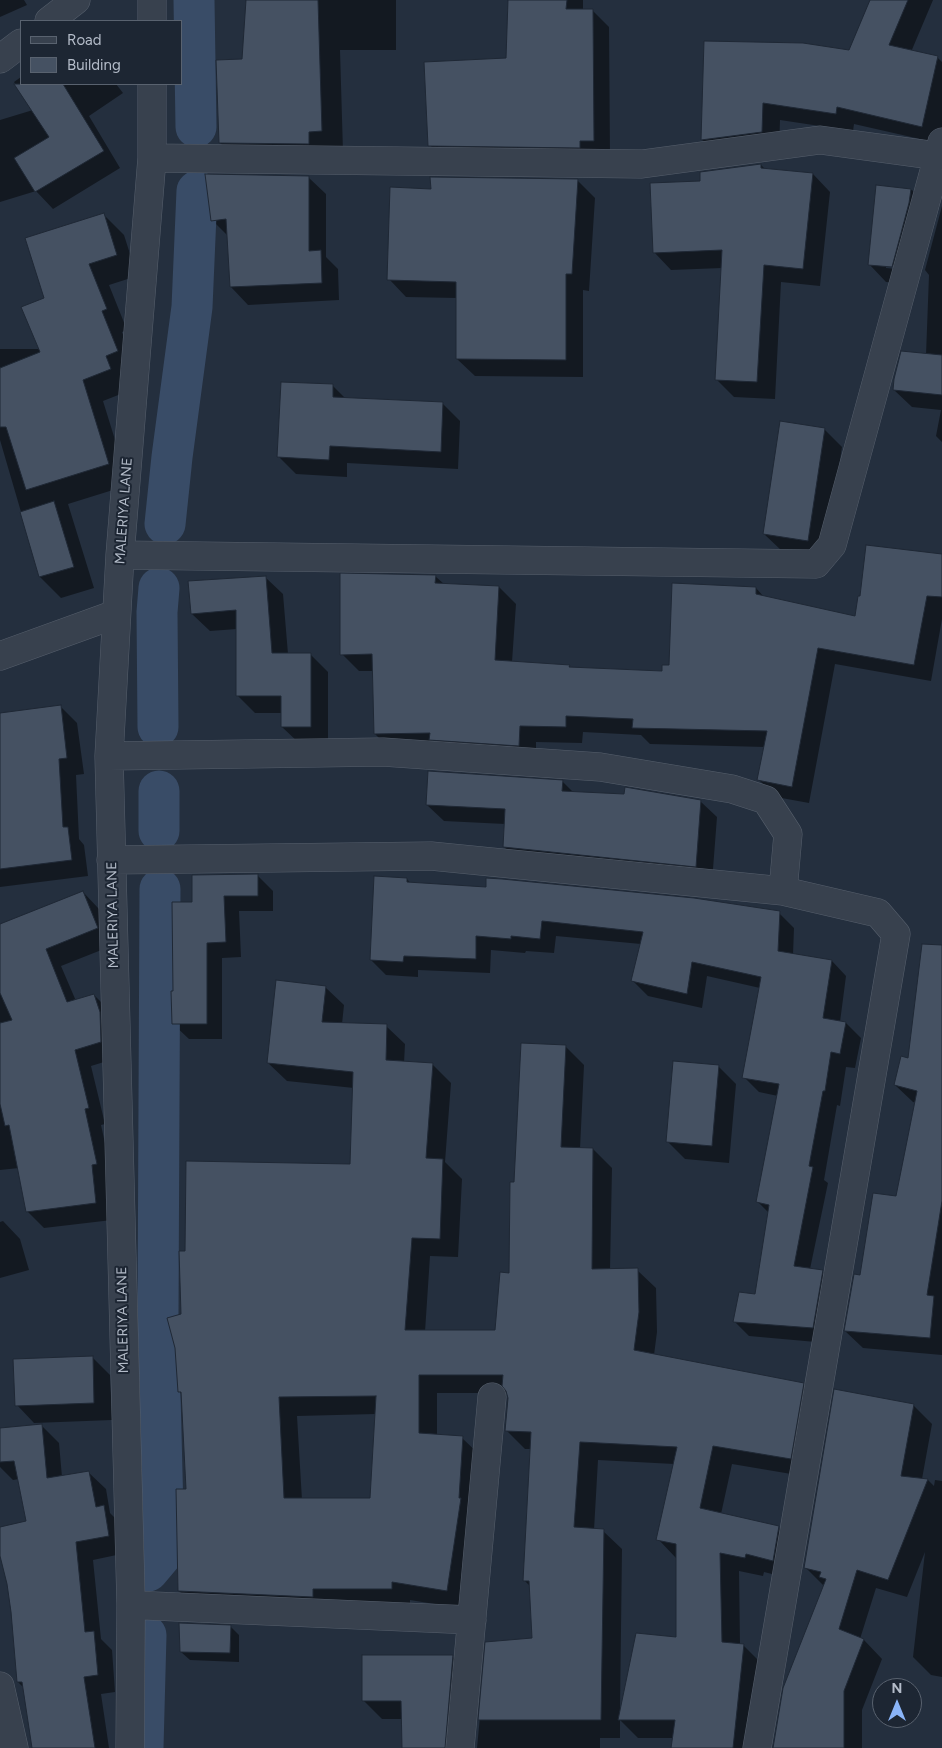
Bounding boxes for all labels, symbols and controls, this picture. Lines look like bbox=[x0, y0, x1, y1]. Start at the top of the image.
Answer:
legend bbox=[20, 20, 182, 85]
text: Road bbox=[67, 31, 102, 49]
text: Building bbox=[67, 56, 121, 74]
street label: MALERIYA LANE bbox=[112, 457, 136, 565]
street label: MALERIYA LANE bbox=[104, 862, 122, 968]
street label: MALERIYA LANE bbox=[114, 1267, 132, 1373]
north arrow bbox=[872, 1678, 922, 1728]
text: N bbox=[892, 1680, 902, 1697]

